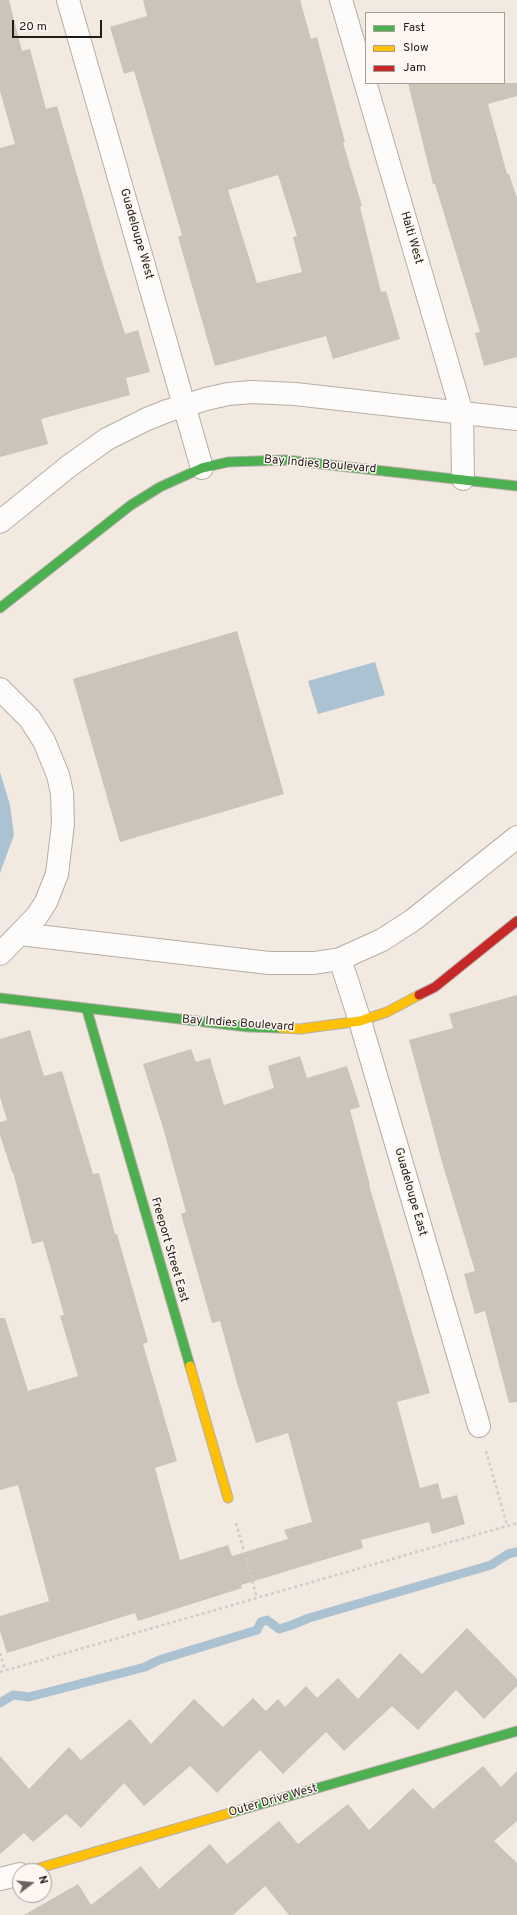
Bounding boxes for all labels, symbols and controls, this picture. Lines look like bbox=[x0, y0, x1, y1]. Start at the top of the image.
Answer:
scale bar bbox=[14, 12, 104, 38]
legend bbox=[365, 12, 505, 84]
text: 20 m bbox=[19, 19, 47, 35]
text: Fast bbox=[403, 20, 425, 36]
text: Slow bbox=[403, 40, 429, 56]
text: Jam bbox=[403, 60, 426, 76]
street label: Guadeloupe West bbox=[116, 187, 156, 281]
street label: Haiti West bbox=[397, 210, 425, 266]
street label: Bay Indies Boulevard bbox=[263, 453, 377, 477]
street label: Bay Indies Boulevard bbox=[181, 1013, 295, 1035]
street label: Guadeloupe East bbox=[391, 1146, 429, 1238]
street label: Freeport Street East bbox=[147, 1196, 191, 1304]
street label: Outer Drive West bbox=[227, 1781, 319, 1821]
north arrow bbox=[12, 1863, 52, 1903]
text: N bbox=[35, 1874, 50, 1886]

